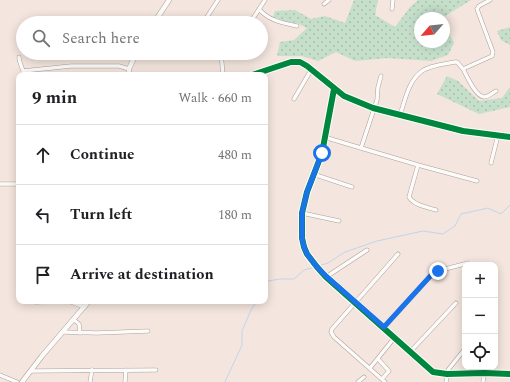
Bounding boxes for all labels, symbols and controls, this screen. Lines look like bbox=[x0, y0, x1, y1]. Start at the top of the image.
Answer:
north arrow bbox=[414, 12, 450, 48]
search box bbox=[16, 16, 268, 60]
icon: search bbox=[30, 27, 52, 49]
text: Search here bbox=[62, 27, 140, 50]
text: 9 min bbox=[32, 85, 77, 111]
text: Walk · 660 m bbox=[178, 88, 252, 108]
text: Continue bbox=[70, 143, 135, 166]
icon: ahead bbox=[32, 144, 54, 166]
route start bbox=[313, 144, 331, 162]
text: 480 m bbox=[218, 145, 252, 165]
text: Turn left bbox=[70, 203, 132, 226]
icon: left bbox=[32, 204, 54, 226]
text: 180 m bbox=[218, 205, 252, 225]
route end bbox=[429, 262, 447, 280]
map controls bbox=[462, 262, 498, 370]
button: + bbox=[462, 262, 498, 298]
text: Arrive at destination bbox=[70, 263, 214, 286]
icon: arrive bbox=[32, 264, 54, 286]
button: − bbox=[462, 298, 498, 334]
button: locate bbox=[462, 334, 498, 370]

